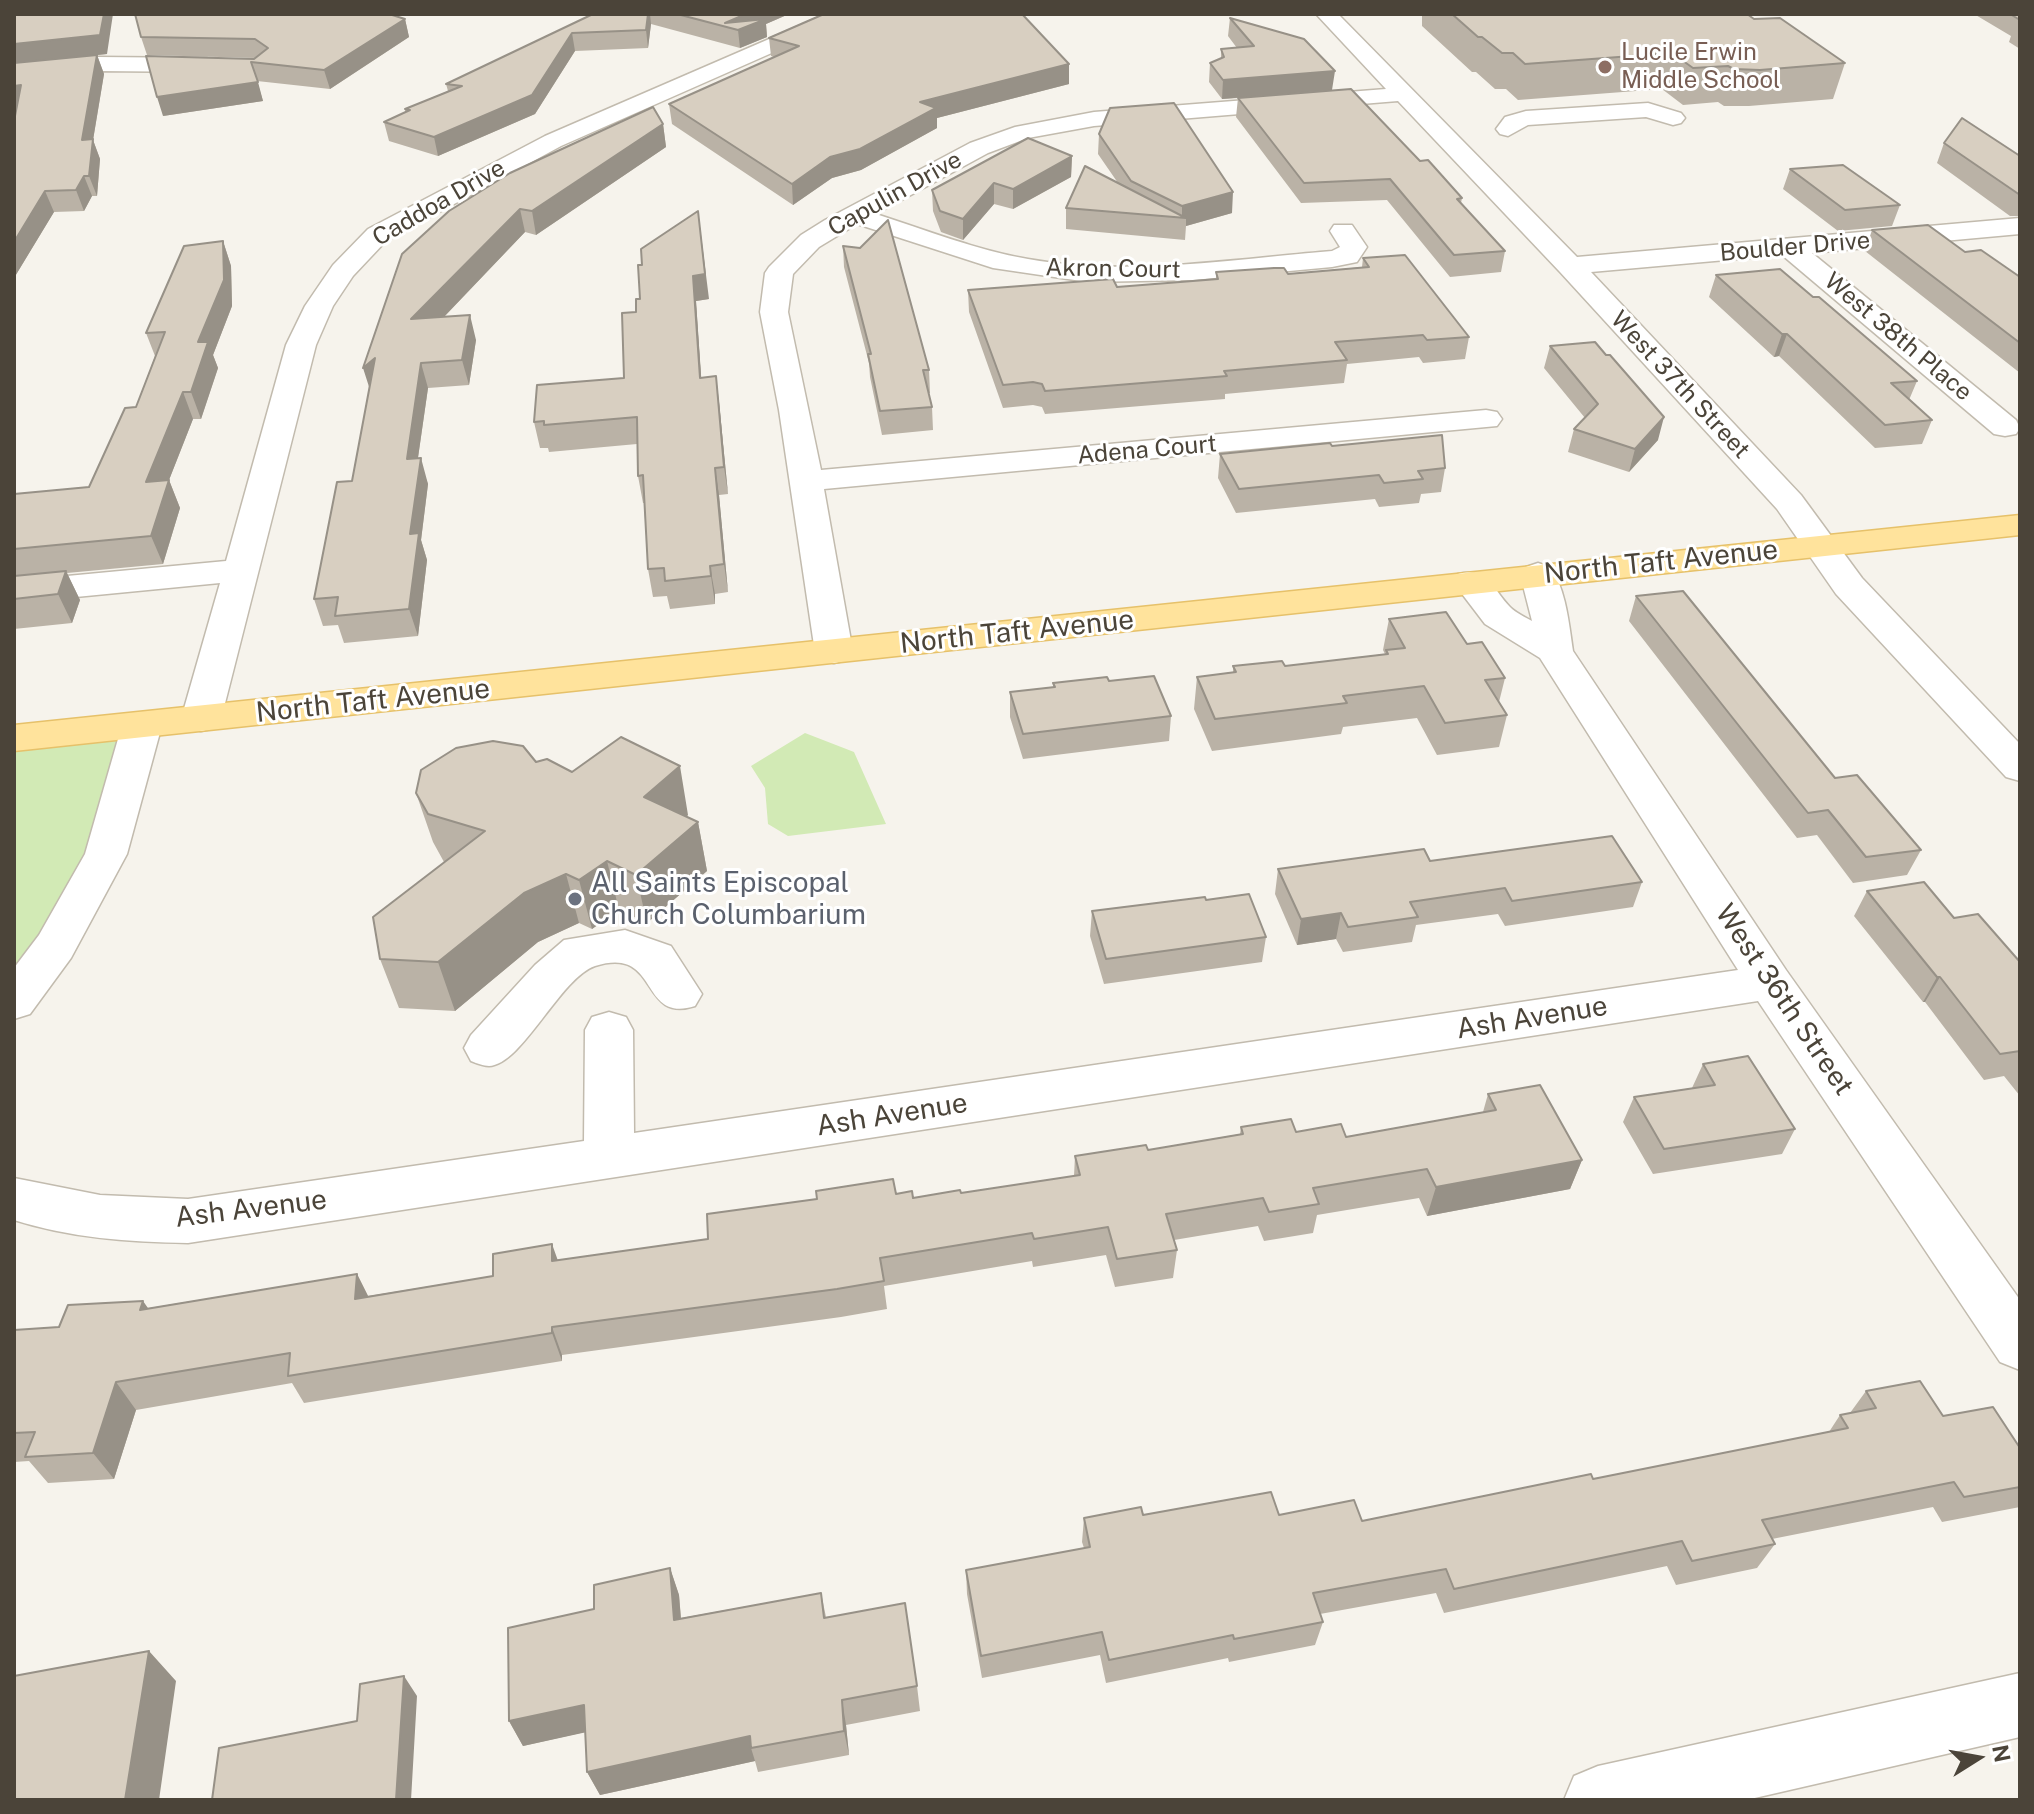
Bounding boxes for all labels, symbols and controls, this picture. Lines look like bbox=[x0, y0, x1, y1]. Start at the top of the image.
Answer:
place label: Lucile Erwin Middle School bbox=[1621, 39, 1780, 95]
marker: Lucile Erwin Middle School bbox=[1596, 58, 1614, 76]
street label: Capulin Drive bbox=[823, 145, 967, 243]
street label: Caddoa Drive bbox=[368, 153, 510, 253]
street label: Boulder Drive bbox=[1719, 226, 1871, 268]
street label: Akron Court bbox=[1045, 253, 1181, 285]
street label: West 38th Place bbox=[1818, 267, 1978, 407]
street label: West 37th Street bbox=[1604, 305, 1756, 465]
street label: Adena Court bbox=[1076, 430, 1218, 470]
street label: North Taft Avenue bbox=[1542, 533, 1780, 591]
street label: North Taft Avenue bbox=[898, 603, 1136, 661]
street label: North Taft Avenue bbox=[254, 672, 492, 730]
place label: All Saints Episcopal Church Columbarium bbox=[591, 866, 866, 932]
marker: All Saints Episcopal Church Columbarium bbox=[566, 890, 584, 908]
street label: West 36th Street bbox=[1708, 898, 1860, 1102]
street label: Ash Avenue bbox=[1454, 989, 1610, 1047]
street label: Ash Avenue bbox=[814, 1086, 970, 1144]
street label: Ash Avenue bbox=[173, 1183, 329, 1235]
north arrow bbox=[1938, 1718, 2018, 1798]
text: N bbox=[1987, 1742, 2016, 1764]

